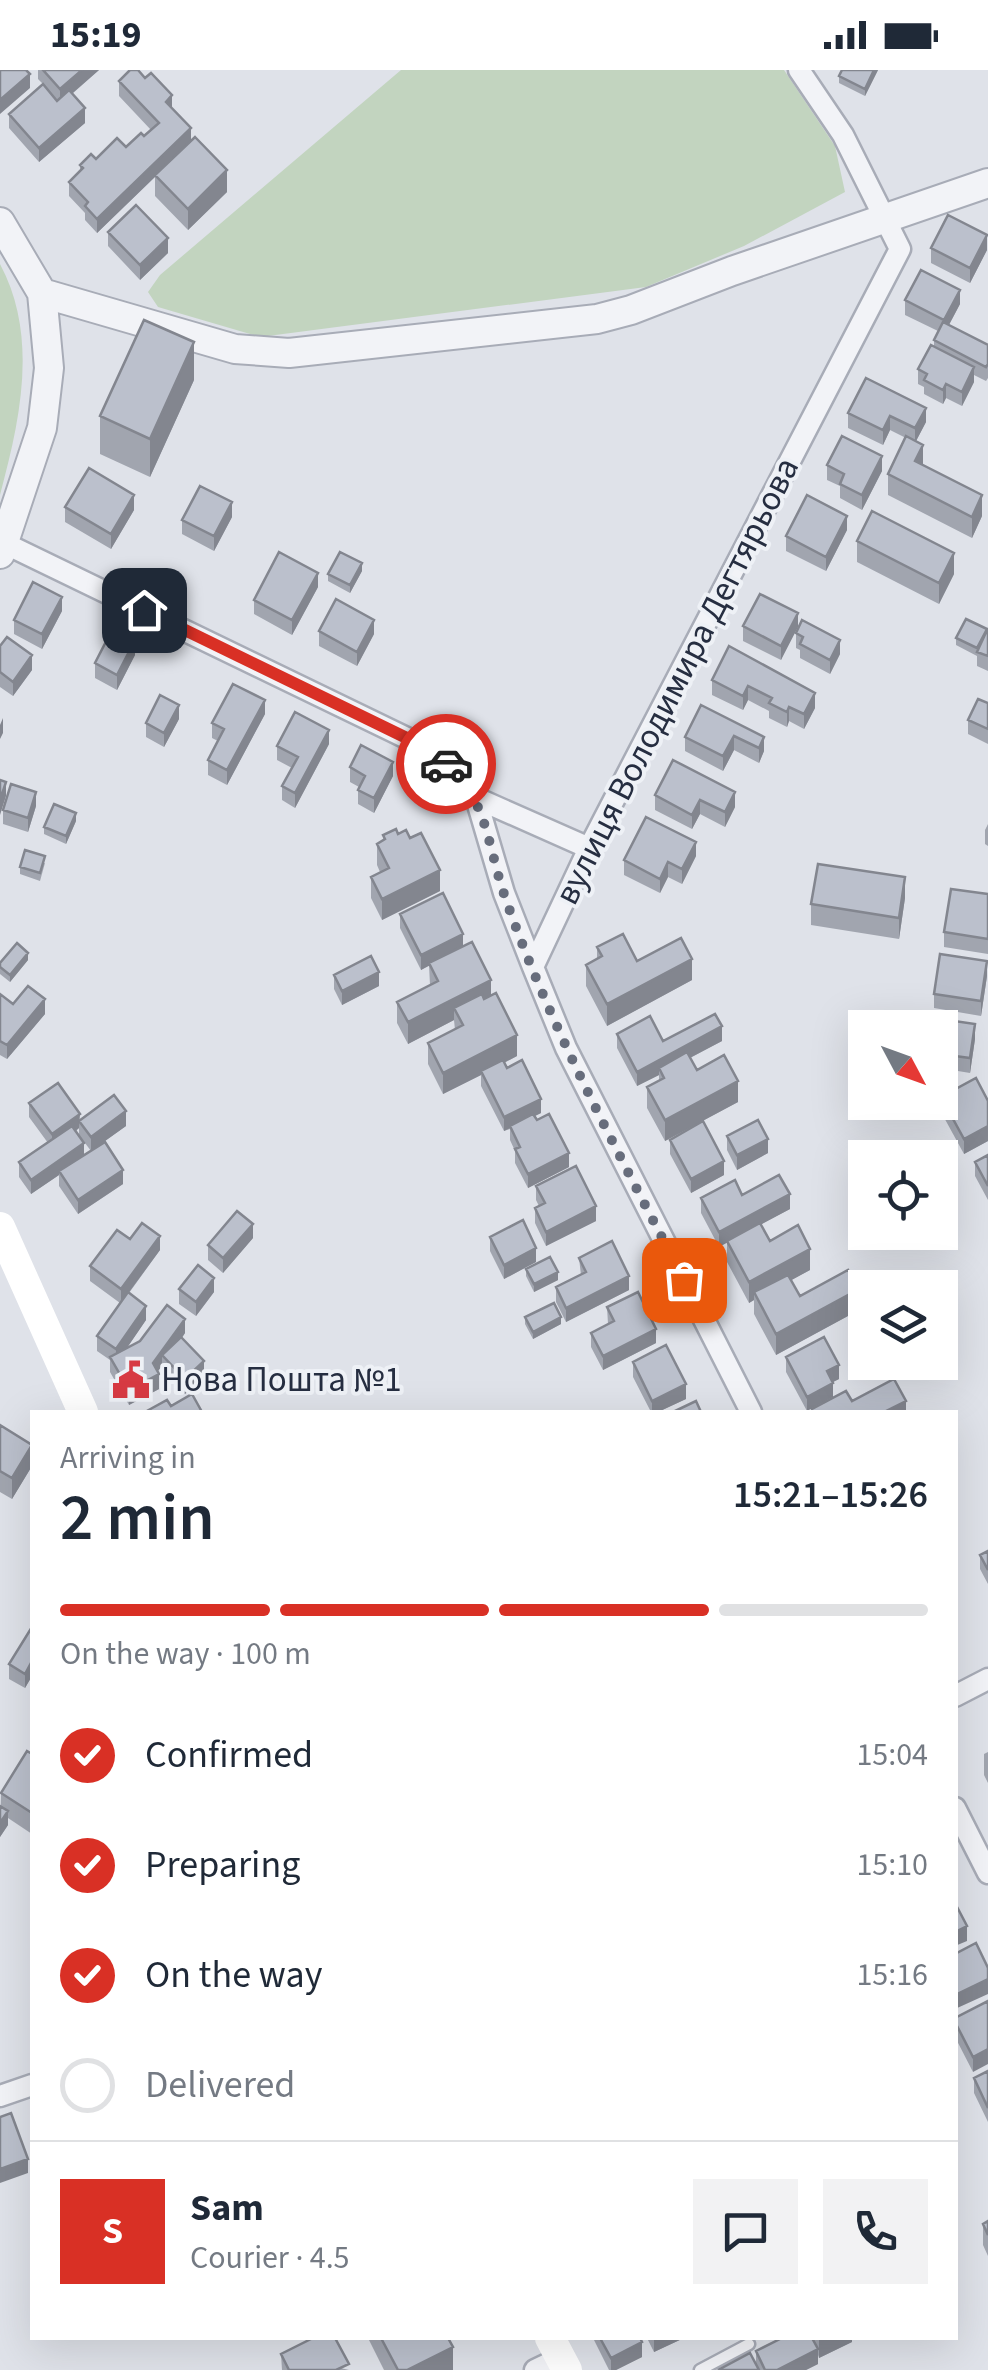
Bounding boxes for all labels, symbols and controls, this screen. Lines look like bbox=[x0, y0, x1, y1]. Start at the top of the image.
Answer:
text: 15:19 bbox=[50, 8, 142, 62]
street label: вулиця Володимира Дегтярьова bbox=[542, 449, 812, 913]
pin bbox=[102, 568, 187, 653]
icon: home bbox=[117, 583, 172, 638]
courier bbox=[396, 714, 496, 814]
icon: car bbox=[419, 737, 474, 792]
north arrow bbox=[848, 1010, 958, 1120]
map controls bbox=[848, 1010, 958, 1380]
button: locate bbox=[848, 1140, 958, 1250]
pin bbox=[642, 1238, 727, 1323]
icon: bag bbox=[657, 1253, 712, 1308]
button: layers bbox=[848, 1270, 958, 1380]
place label: Нова Пошта №1 bbox=[161, 1355, 402, 1405]
public building icon: Нова Пошта №1 bbox=[110, 1359, 152, 1401]
text: Arriving in bbox=[60, 1435, 196, 1481]
text: 15:21–15:26 bbox=[733, 1468, 928, 1522]
text: 2 min bbox=[60, 1472, 215, 1565]
text: On the way · 100 m bbox=[60, 1631, 311, 1677]
icon: check bbox=[60, 1728, 115, 1783]
text: Confirmed bbox=[145, 1728, 313, 1782]
text: 15:04 bbox=[856, 1732, 928, 1778]
icon: check bbox=[60, 1838, 115, 1893]
text: Preparing bbox=[145, 1838, 300, 1892]
text: 15:10 bbox=[856, 1842, 928, 1888]
icon: check bbox=[60, 1948, 115, 2003]
text: On the way bbox=[145, 1948, 322, 2002]
text: 15:16 bbox=[856, 1952, 928, 1998]
text: Delivered bbox=[145, 2058, 295, 2112]
button: chat bbox=[693, 2179, 798, 2284]
button: phone bbox=[823, 2179, 928, 2284]
text: Sam bbox=[190, 2181, 264, 2235]
text: S bbox=[102, 2204, 123, 2258]
text: Courier · 4.5 bbox=[190, 2235, 350, 2281]

